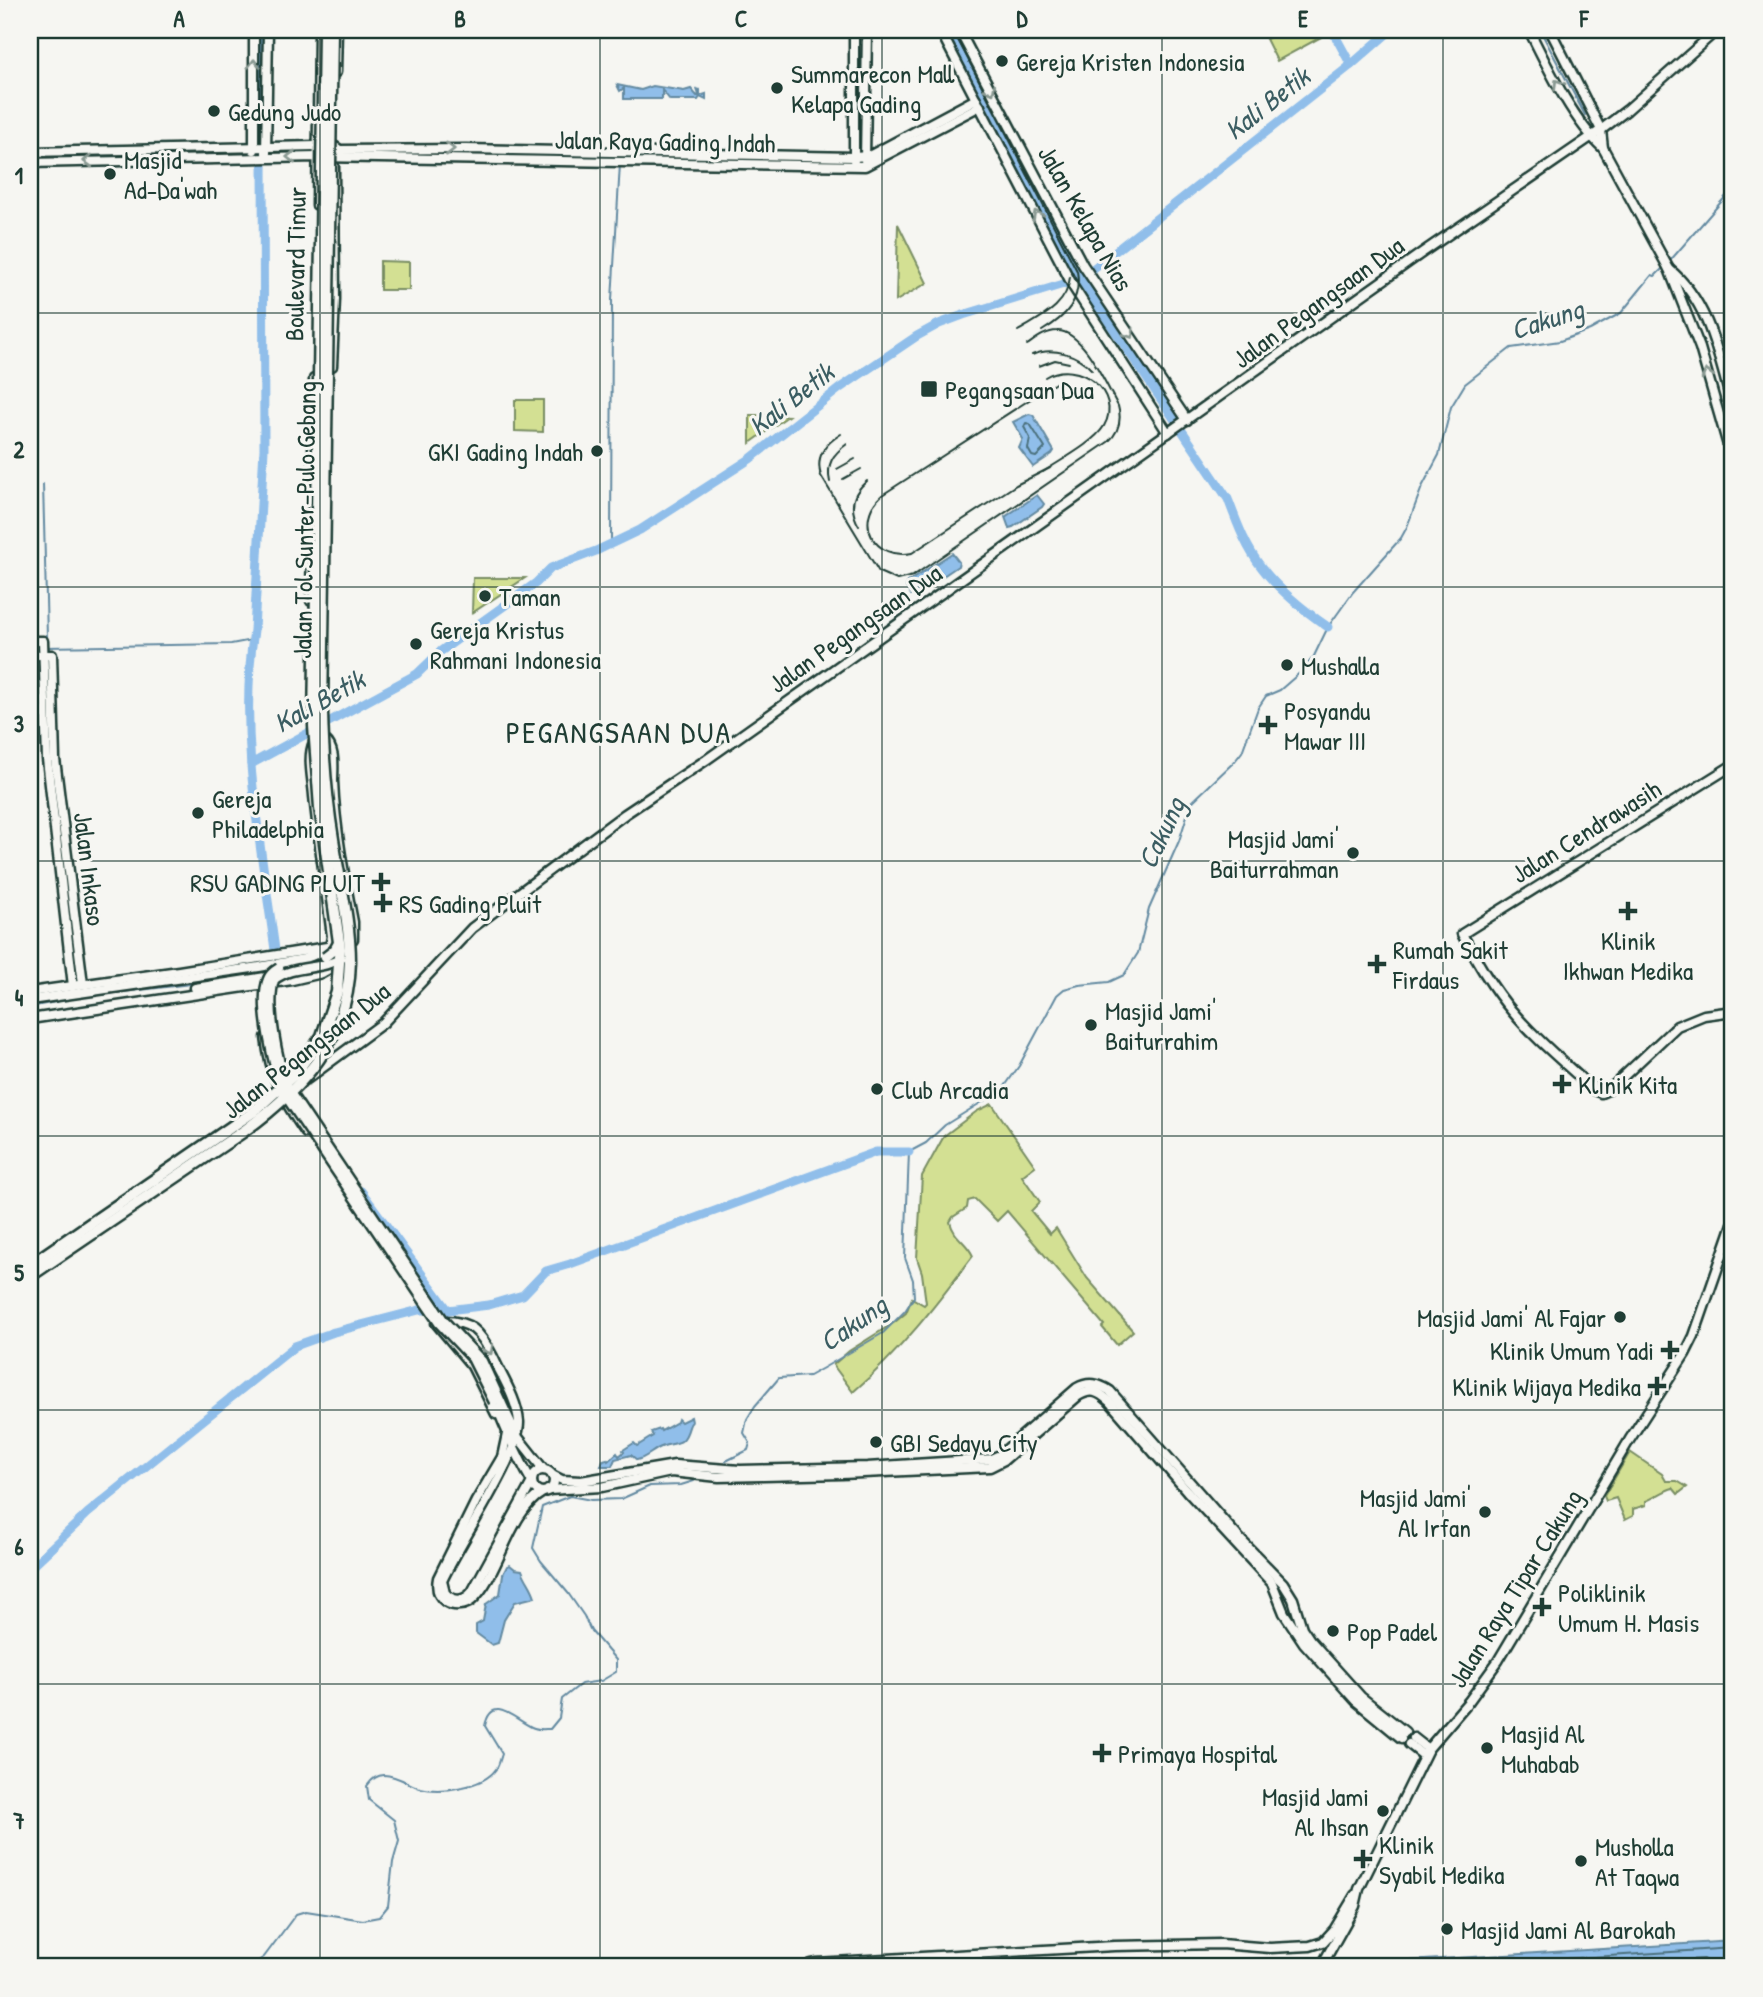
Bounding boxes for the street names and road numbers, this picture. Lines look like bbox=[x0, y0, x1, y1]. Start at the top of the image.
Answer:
street label: Jalan Raya Gading Indah bbox=[554, 122, 776, 160]
street label: Jalan Kelapa Nias bbox=[1030, 139, 1142, 297]
street label: Boulevard Timur bbox=[276, 187, 314, 341]
street label: Jalan Pegangsaan Dua bbox=[1225, 228, 1411, 376]
street label: Jalan Tol Sunter–Pulo Gebang bbox=[284, 381, 324, 659]
street label: Jalan Pegangsaan Dua bbox=[762, 555, 948, 701]
street label: Jalan Cendrawasih bbox=[1505, 771, 1668, 891]
street label: Jalan Inkaso bbox=[66, 810, 114, 928]
street label: Jalan Pegangsaan Dua bbox=[215, 974, 397, 1126]
street label: Jalan Raya Tipar Cakung bbox=[1440, 1482, 1590, 1694]

